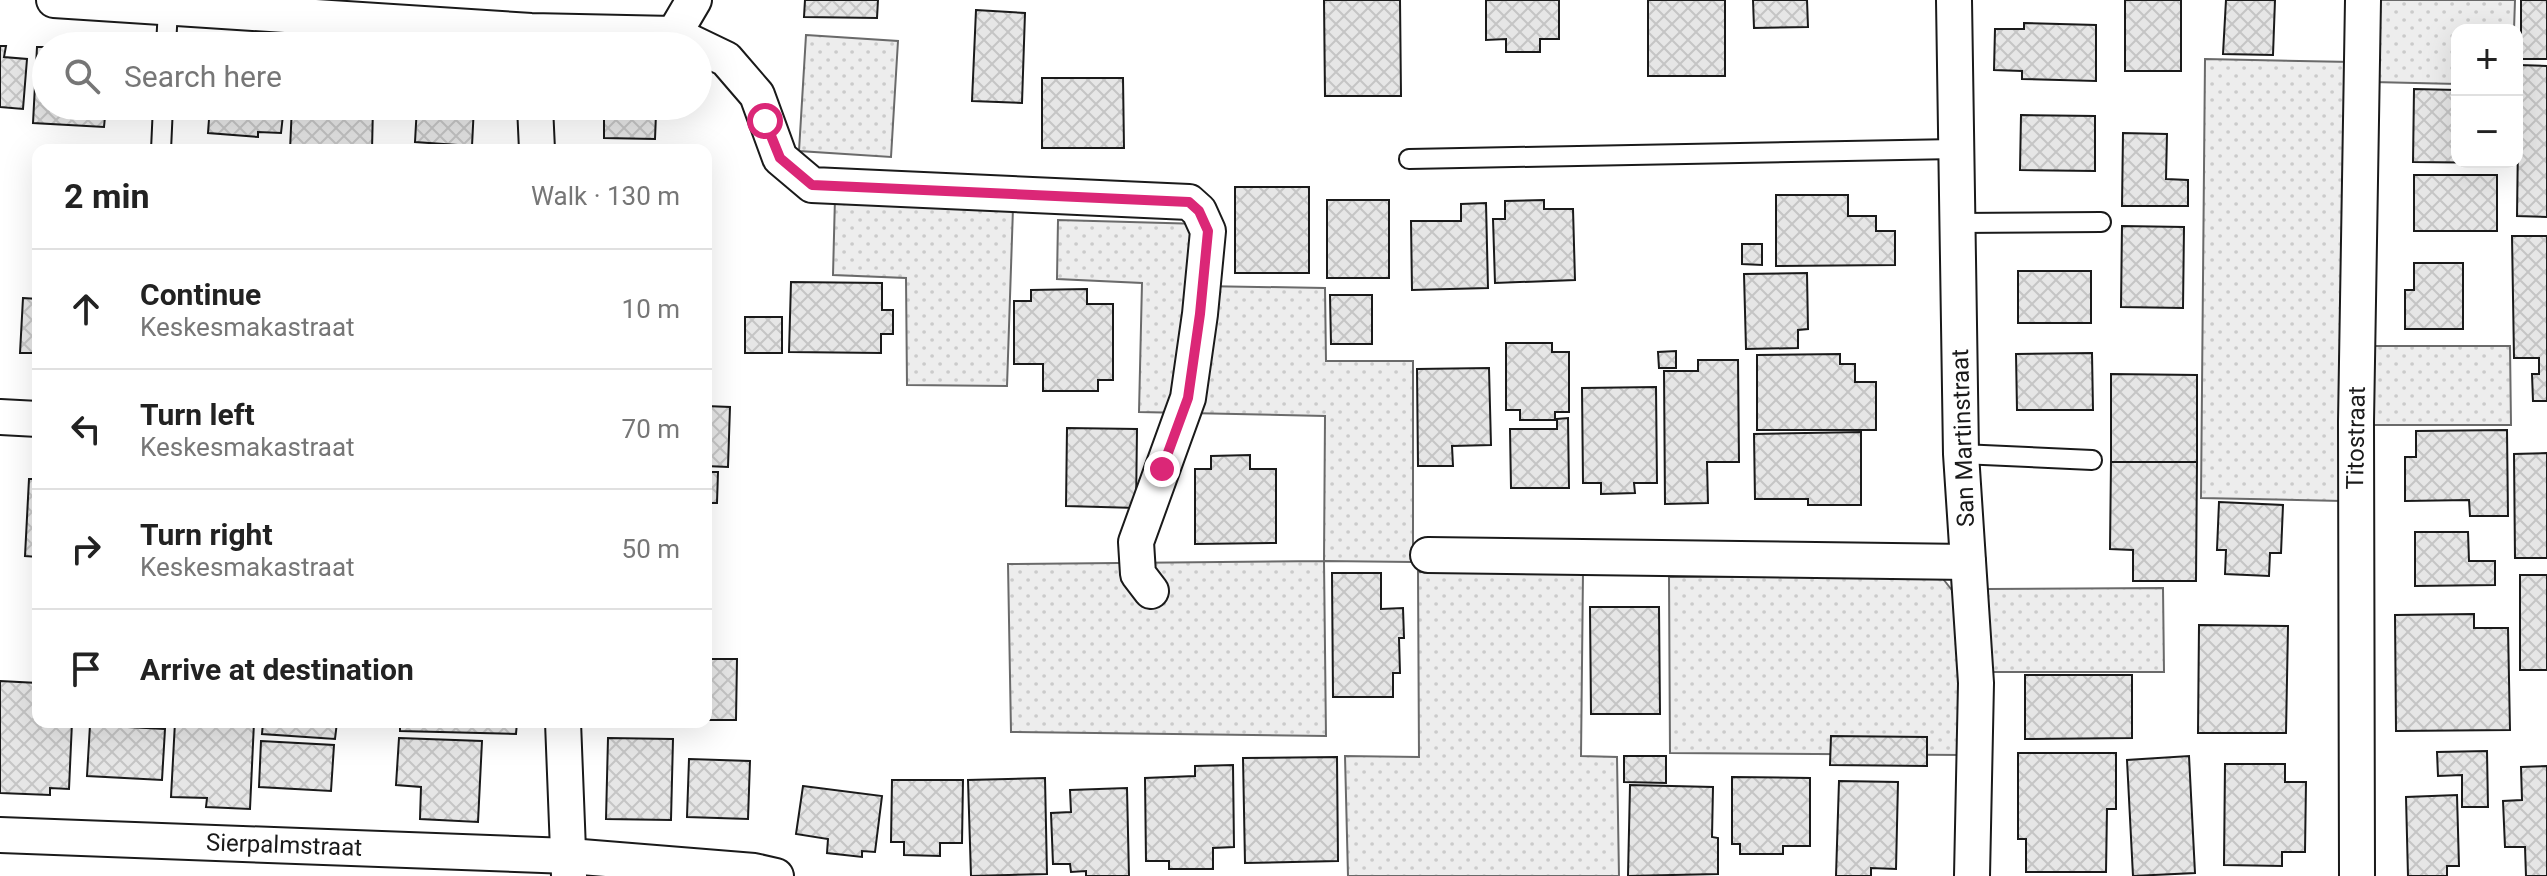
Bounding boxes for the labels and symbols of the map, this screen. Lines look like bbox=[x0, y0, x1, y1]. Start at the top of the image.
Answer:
route start bbox=[747, 103, 783, 139]
street label: San Martinstraat bbox=[1946, 348, 1980, 527]
street label: Titostraat bbox=[2341, 386, 2371, 490]
route end bbox=[1144, 451, 1180, 487]
street label: Sierpalmstraat bbox=[205, 828, 363, 862]

